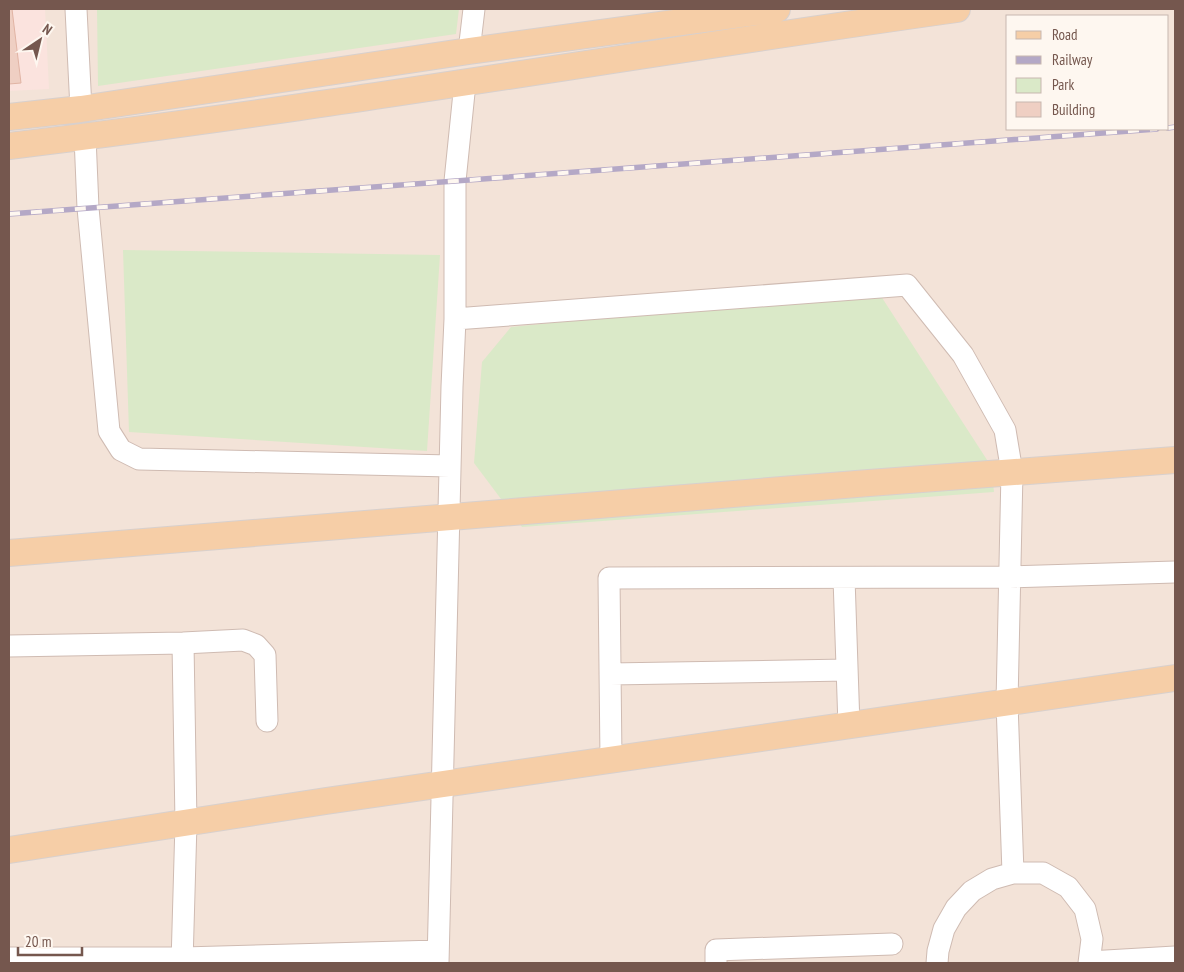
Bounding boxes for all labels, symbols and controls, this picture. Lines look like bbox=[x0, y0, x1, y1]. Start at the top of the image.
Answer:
north arrow bbox=[15, 15, 65, 65]
legend bbox=[1006, 15, 1169, 130]
text: N bbox=[39, 20, 56, 39]
text: Road bbox=[1052, 25, 1078, 44]
text: Railway bbox=[1052, 50, 1093, 69]
text: Park bbox=[1052, 75, 1074, 94]
text: Building bbox=[1052, 100, 1095, 119]
scale bar bbox=[18, 924, 81, 956]
text: 20 m bbox=[25, 932, 51, 951]

